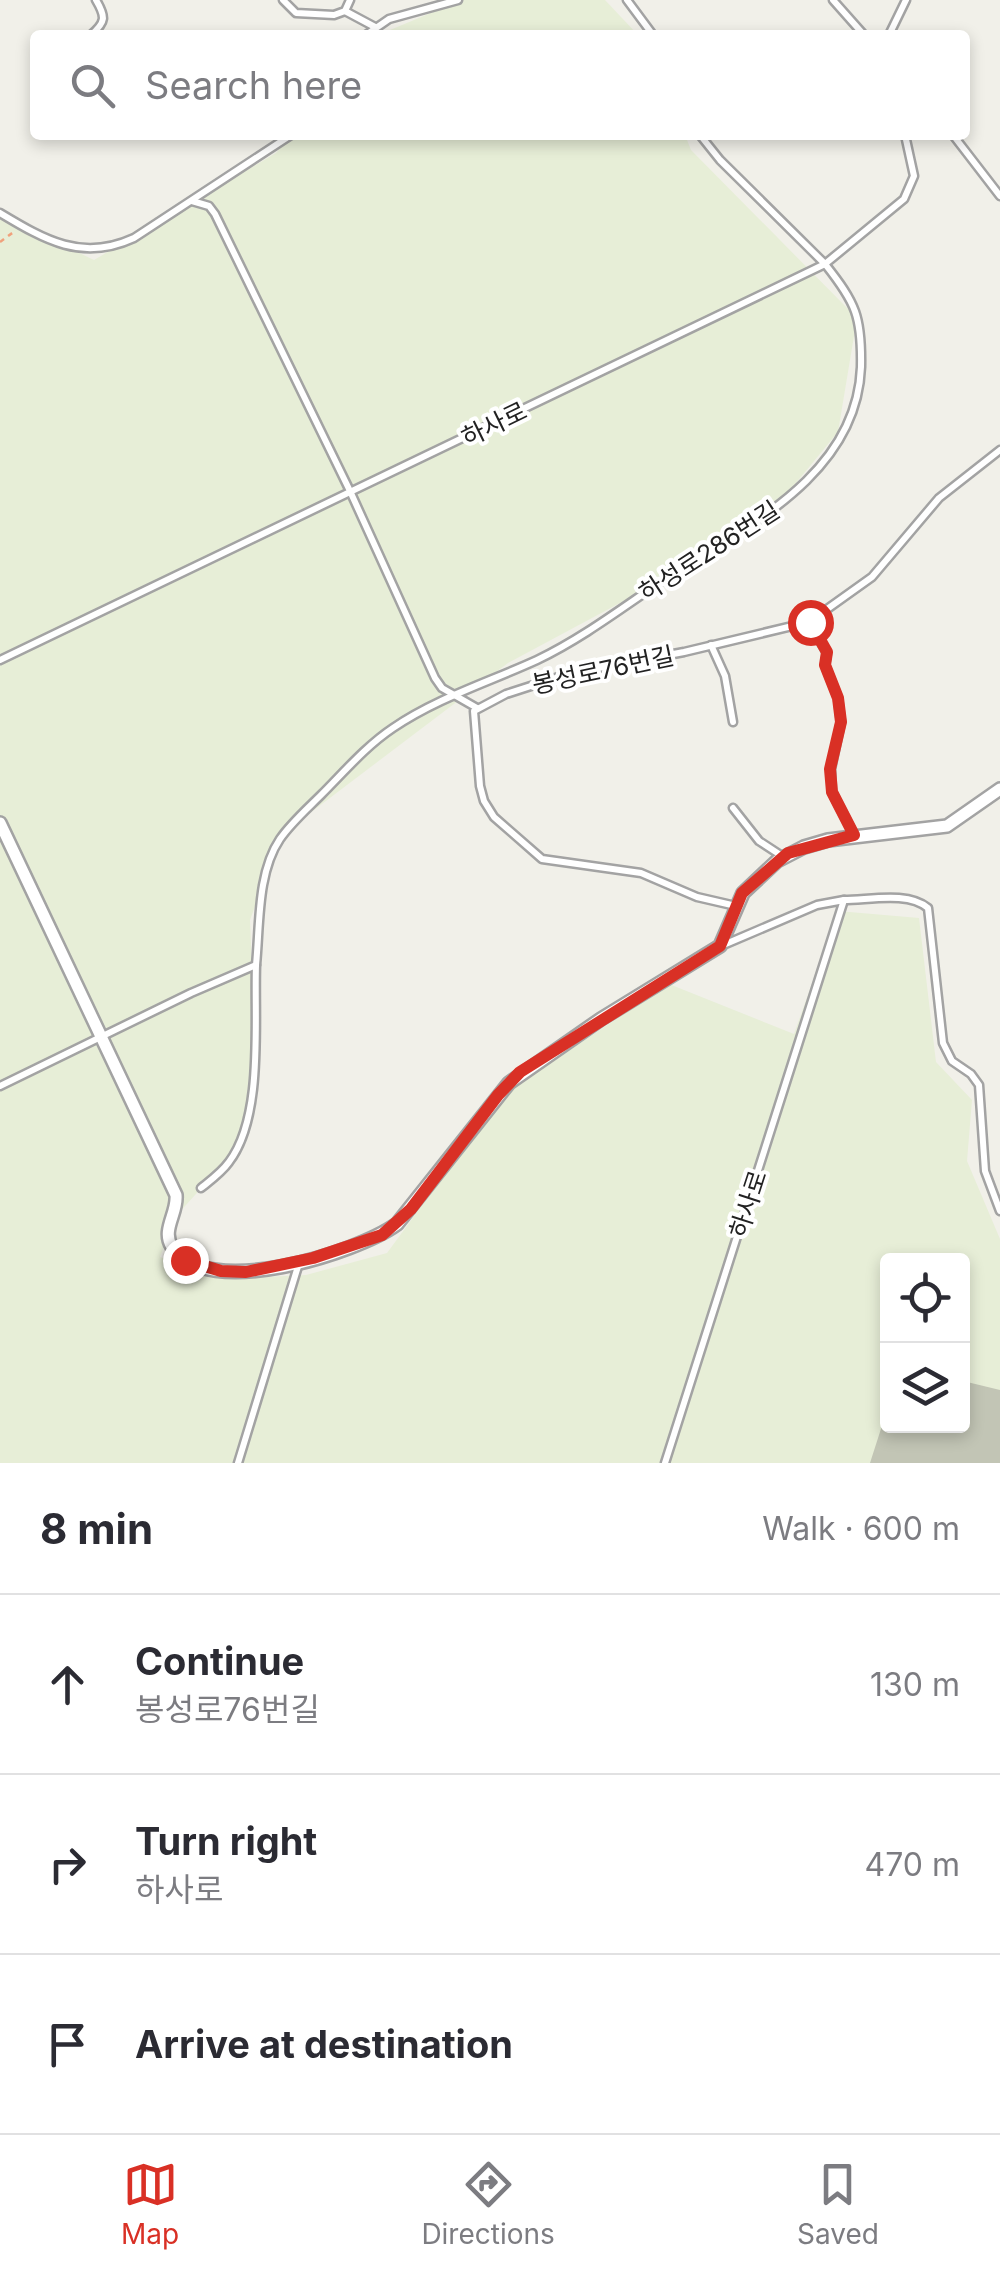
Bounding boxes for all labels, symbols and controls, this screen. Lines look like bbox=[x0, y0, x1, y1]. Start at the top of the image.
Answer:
search box bbox=[30, 30, 970, 140]
icon: search bbox=[65, 58, 120, 113]
text: Search here bbox=[145, 62, 362, 108]
street label: 하사로 bbox=[456, 395, 532, 453]
street label: 하성로286번길 bbox=[633, 495, 785, 607]
route start bbox=[788, 600, 834, 646]
street label: 봉성로76번길 bbox=[529, 640, 677, 700]
street label: 하사로 bbox=[723, 1167, 773, 1241]
route end bbox=[163, 1238, 209, 1284]
map controls bbox=[880, 1253, 970, 1433]
button: locate bbox=[880, 1253, 970, 1343]
button: layers bbox=[880, 1343, 970, 1433]
text: 8 min bbox=[40, 1503, 153, 1554]
text: Walk · 600 m bbox=[762, 1509, 960, 1548]
text: Continue bbox=[135, 1638, 304, 1684]
icon: ahead bbox=[40, 1657, 95, 1712]
text: 130 m bbox=[870, 1665, 960, 1704]
text: 봉성로76번길 bbox=[135, 1690, 320, 1729]
text: Turn right bbox=[135, 1818, 317, 1864]
icon: right bbox=[40, 1837, 95, 1892]
text: 470 m bbox=[865, 1845, 960, 1884]
text: 하사로 bbox=[135, 1870, 223, 1909]
icon: arrive bbox=[40, 2017, 95, 2072]
text: Arrive at destination bbox=[135, 2021, 513, 2067]
tab: Map bbox=[121, 2157, 179, 2251]
tab: Directions bbox=[421, 2157, 555, 2251]
tab: Saved bbox=[797, 2157, 879, 2251]

